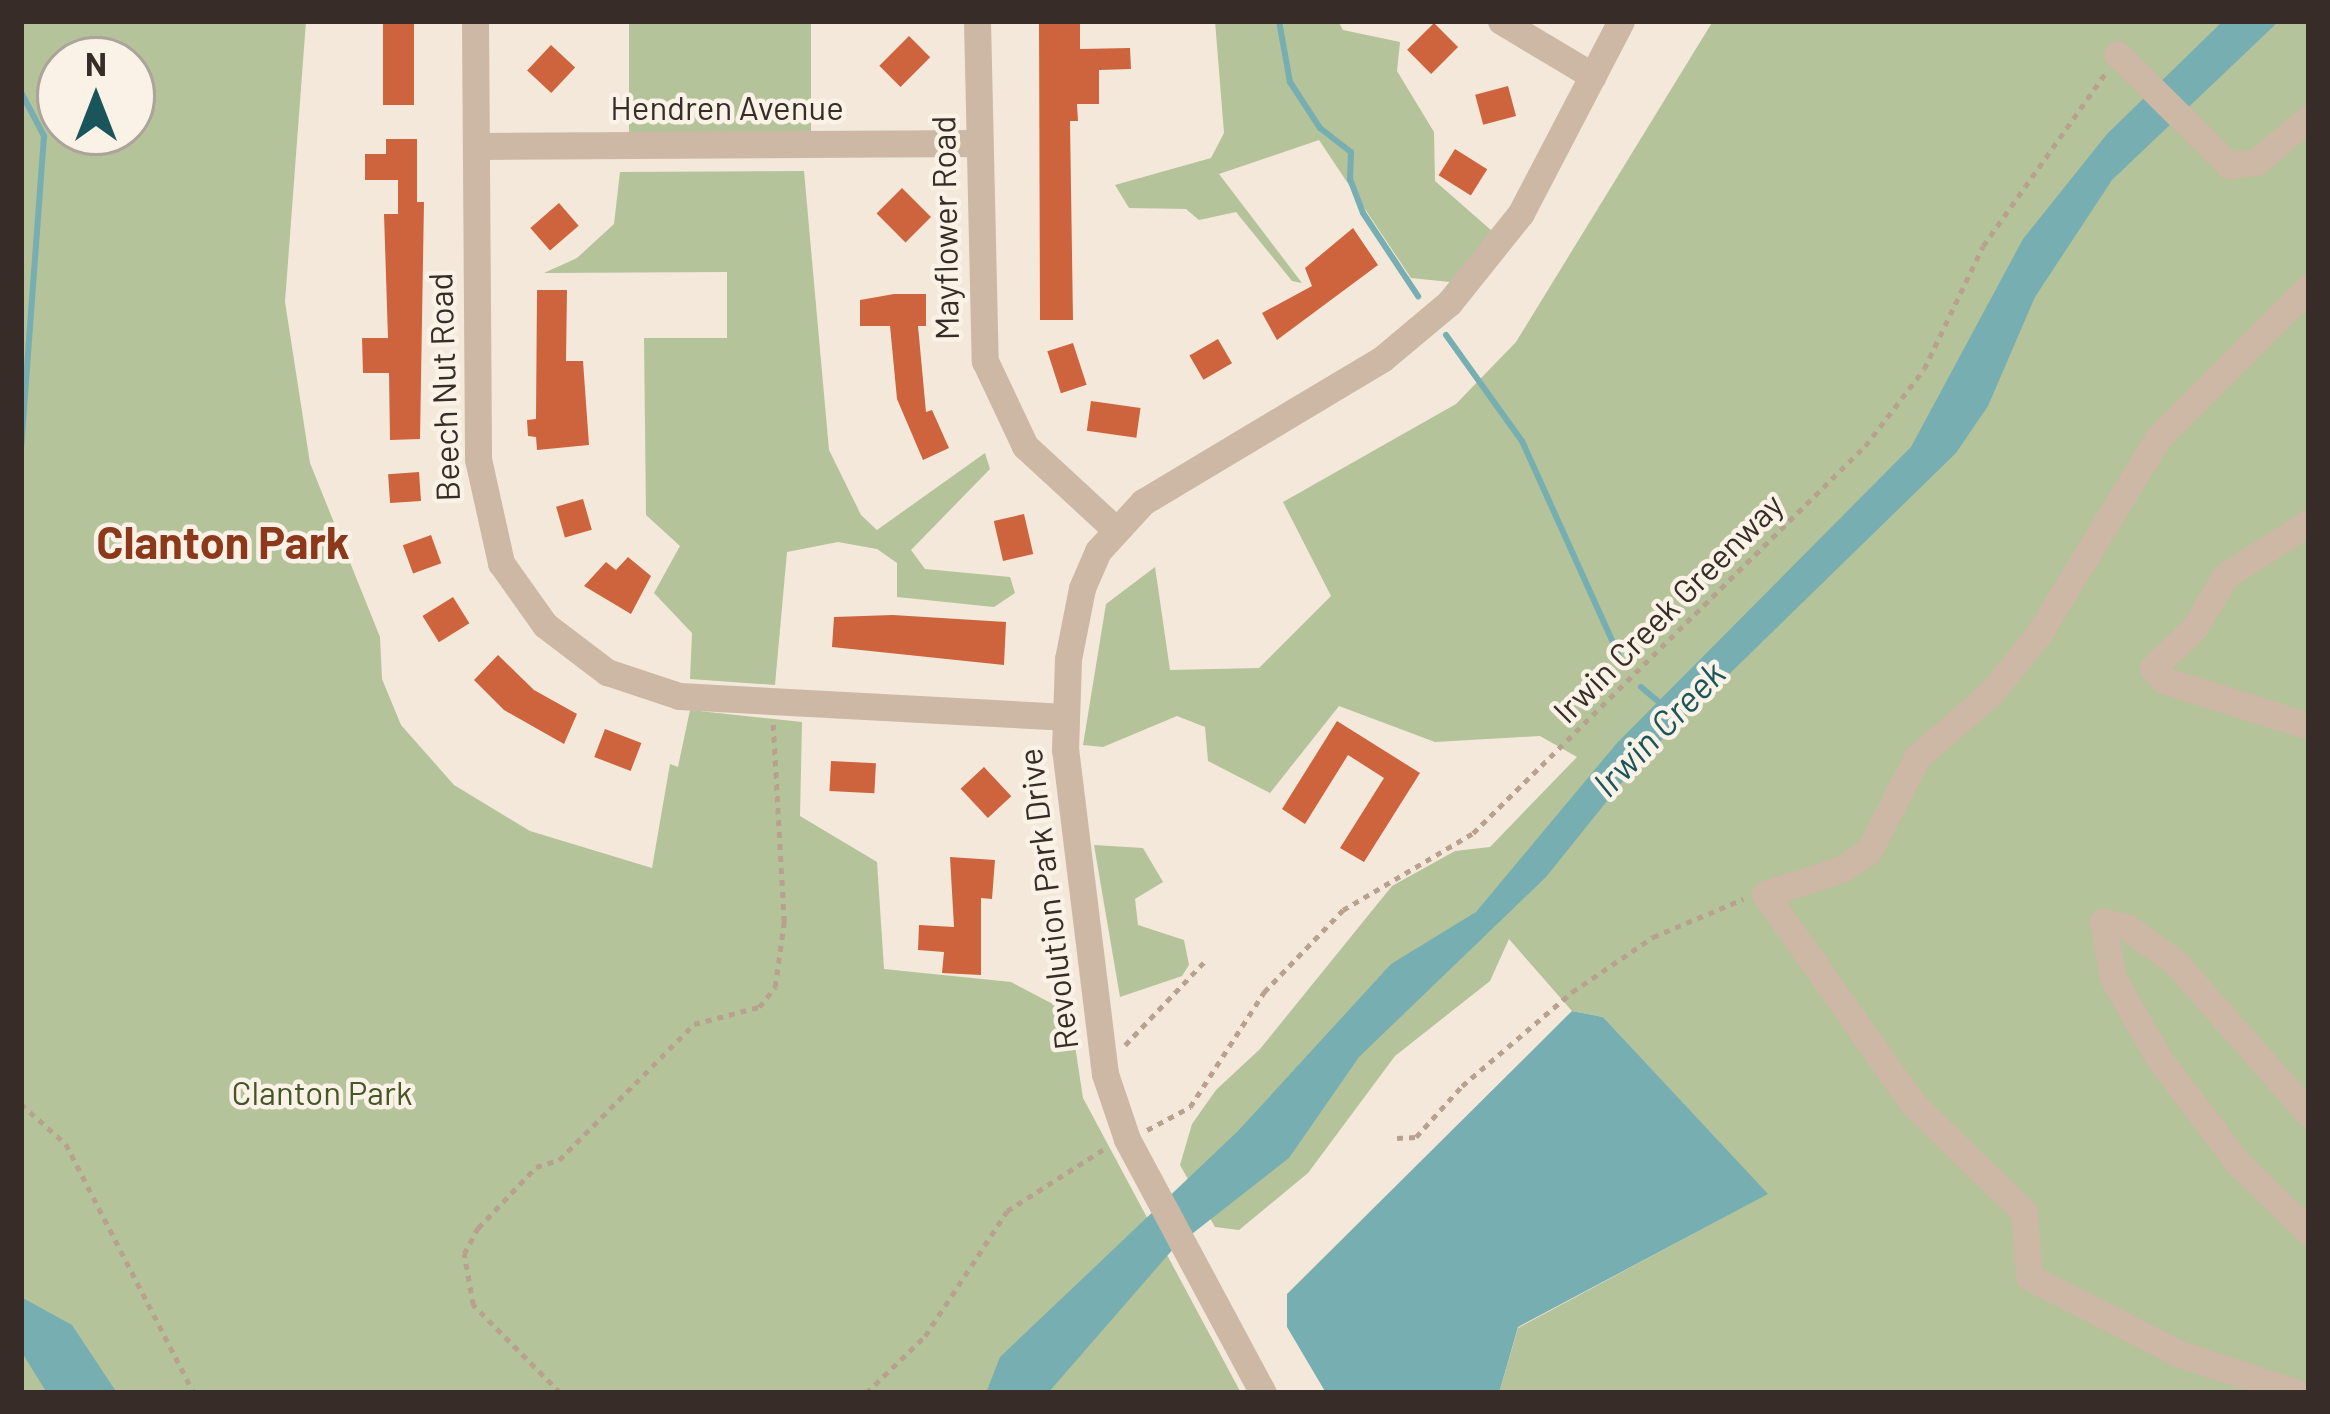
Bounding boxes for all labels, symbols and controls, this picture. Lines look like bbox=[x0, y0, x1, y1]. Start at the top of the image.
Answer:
north arrow bbox=[36, 36, 156, 156]
text: N bbox=[85, 43, 107, 83]
street label: Hendren Avenue bbox=[610, 88, 844, 128]
street label: Mayflower Road bbox=[923, 115, 967, 341]
street label: Beech Nut Road bbox=[420, 272, 468, 502]
street label: Irwin Creek Greenway bbox=[1545, 485, 1791, 731]
district label: Clanton Park bbox=[96, 515, 350, 569]
water label: Irwin Creek bbox=[1583, 651, 1733, 805]
street label: Revolution Park Drive bbox=[1010, 746, 1086, 1052]
park label: Clanton Park bbox=[231, 1073, 413, 1113]

